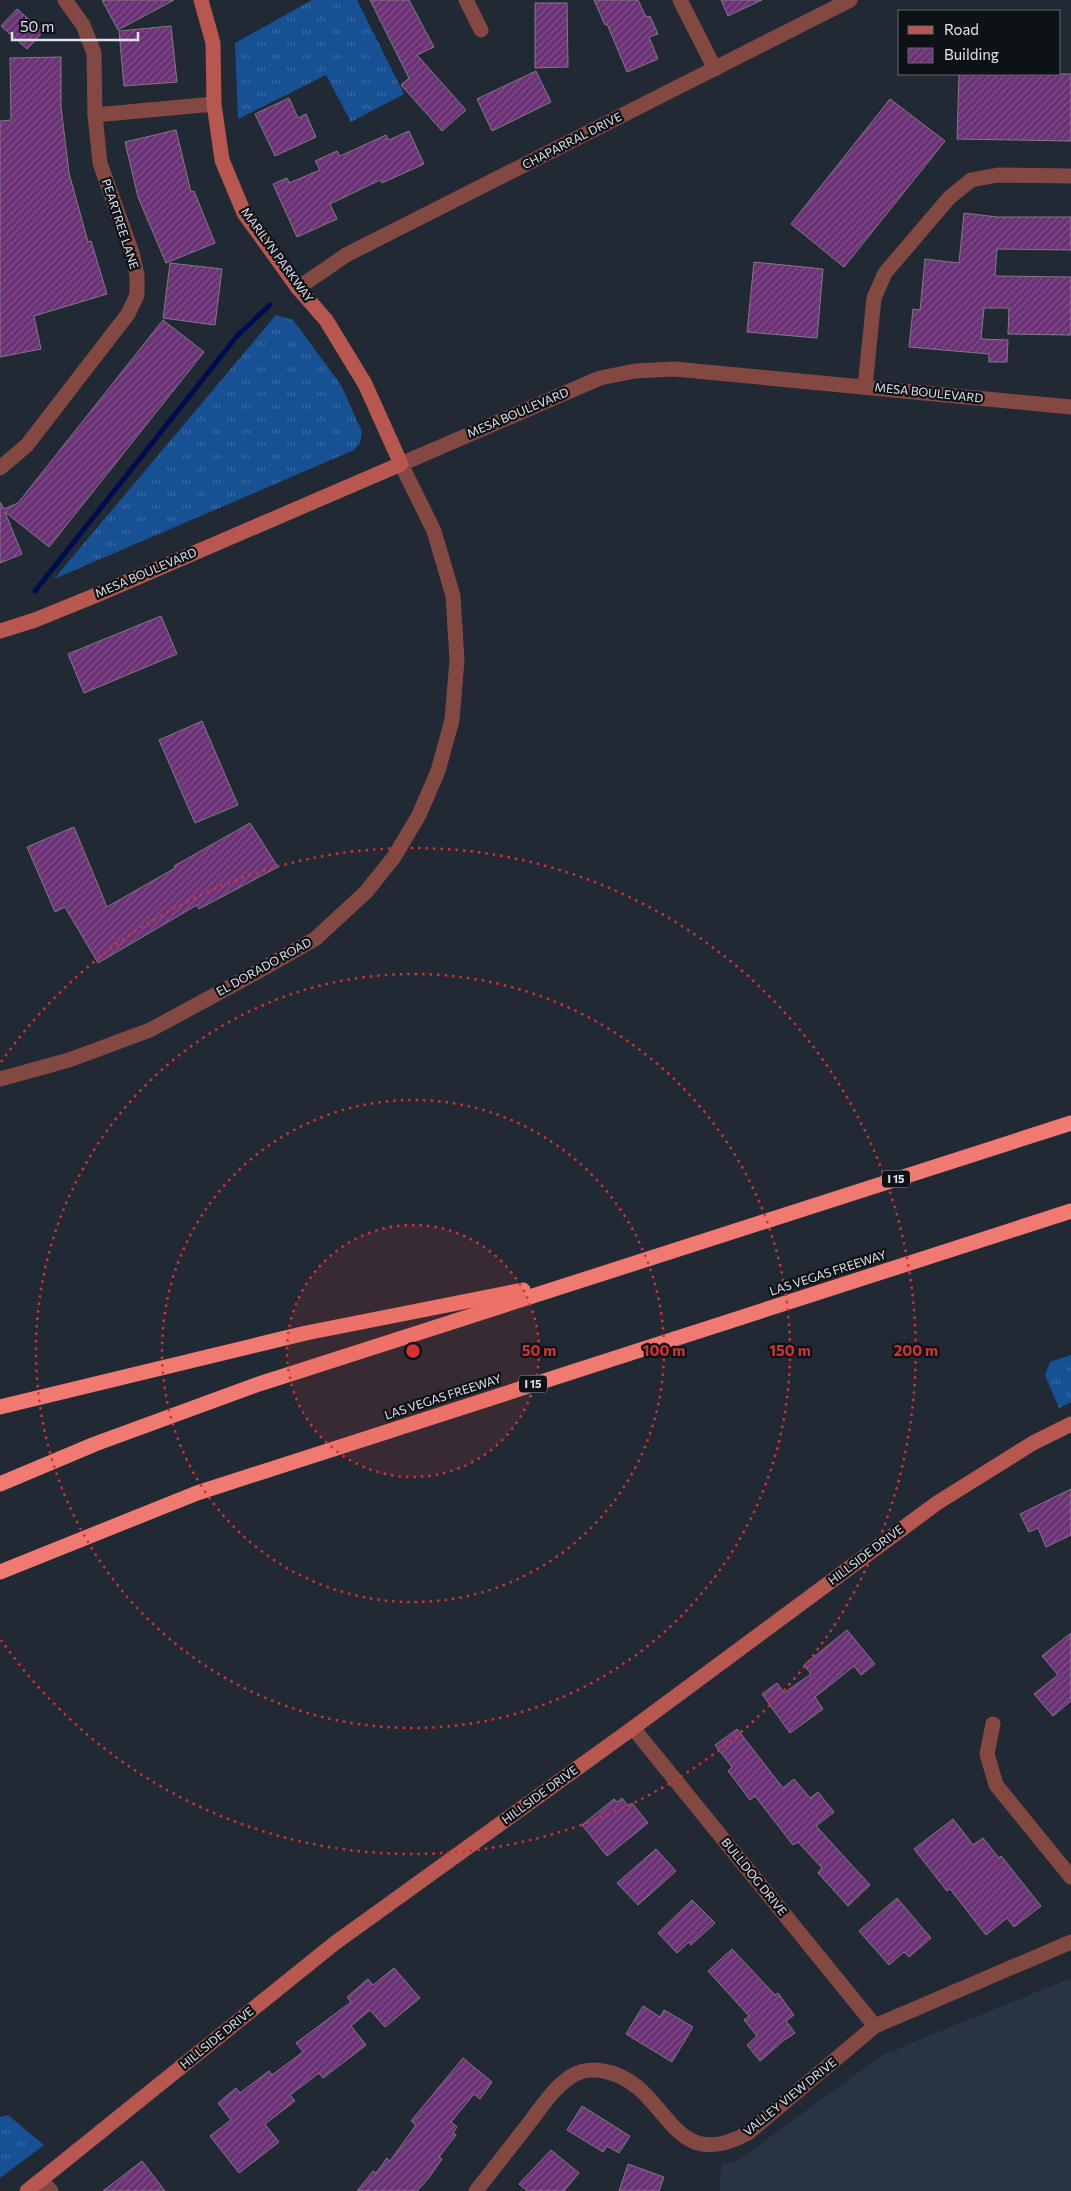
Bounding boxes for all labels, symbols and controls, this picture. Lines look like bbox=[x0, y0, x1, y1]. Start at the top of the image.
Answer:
scale bar bbox=[12, 10, 139, 42]
legend bbox=[898, 10, 1061, 75]
text: 50 m bbox=[20, 17, 54, 35]
text: Road bbox=[944, 20, 979, 38]
text: Building bbox=[944, 45, 999, 63]
street label: CHAPARRAL DRIVE bbox=[519, 109, 624, 171]
street label: PEARTREE LANE bbox=[100, 177, 142, 271]
street label: MARILYN PARKWAY bbox=[239, 204, 317, 305]
street label: MESA BOULEVARD bbox=[874, 379, 984, 405]
street label: MESA BOULEVARD bbox=[465, 384, 571, 440]
street label: MESA BOULEVARD bbox=[93, 544, 199, 600]
street label: EL DORADO ROAD bbox=[214, 934, 314, 998]
road number: I 15 bbox=[882, 1170, 910, 1188]
street label: LAS VEGAS FREEWAY bbox=[768, 1247, 888, 1298]
text: 50 m bbox=[522, 1341, 556, 1359]
text: 100 m bbox=[643, 1341, 685, 1359]
text: 150 m bbox=[769, 1341, 811, 1359]
text: 200 m bbox=[894, 1341, 938, 1359]
centre of rings bbox=[404, 1342, 422, 1360]
street label: LAS VEGAS FREEWAY bbox=[383, 1371, 503, 1422]
road number: I 15 bbox=[519, 1376, 547, 1392]
street label: HILLSIDE DRIVE bbox=[825, 1521, 906, 1587]
street label: HILLSIDE DRIVE bbox=[499, 1762, 580, 1826]
street label: BULLDOG DRIVE bbox=[719, 1835, 790, 1918]
street label: HILLSIDE DRIVE bbox=[177, 2003, 256, 2071]
street label: VALLEY VIEW DRIVE bbox=[740, 2054, 839, 2138]

